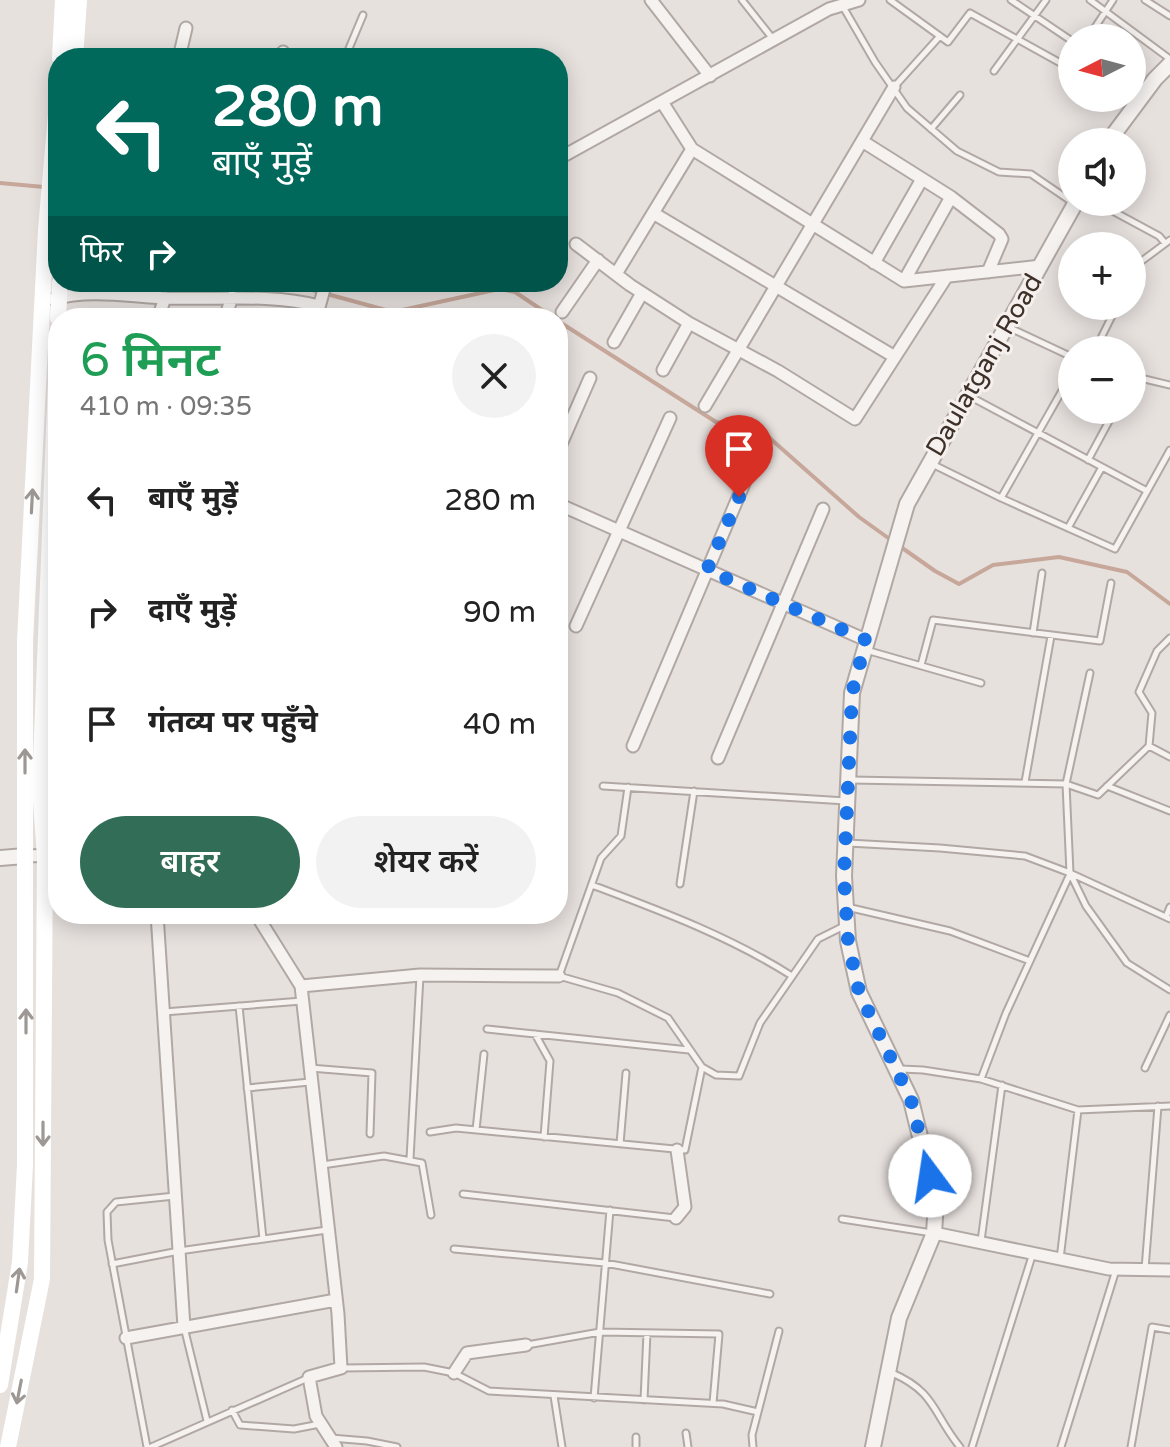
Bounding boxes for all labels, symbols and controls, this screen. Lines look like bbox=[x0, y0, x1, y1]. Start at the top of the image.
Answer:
north arrow bbox=[1058, 24, 1146, 112]
map controls bbox=[1058, 24, 1146, 424]
text: 280 m bbox=[212, 74, 383, 141]
icon: left bbox=[80, 80, 184, 184]
button: sound bbox=[1058, 128, 1146, 216]
text: बाएँ मुड़ें bbox=[212, 142, 312, 185]
icon: right bbox=[139, 232, 183, 276]
button: + bbox=[1058, 232, 1146, 320]
text: फिर bbox=[80, 234, 123, 271]
street label: Daulatganj Road bbox=[919, 268, 1049, 462]
text: 6 मिनट bbox=[80, 332, 220, 390]
button: close bbox=[452, 334, 536, 418]
button: − bbox=[1058, 336, 1146, 424]
text: 410 m · 09:35 bbox=[80, 391, 252, 422]
pin bbox=[705, 415, 773, 497]
icon: arrive bbox=[717, 427, 761, 471]
icon: left bbox=[80, 478, 124, 522]
text: बाएँ मुड़ें bbox=[148, 480, 238, 517]
text: 280 m bbox=[444, 482, 536, 519]
one-way arrow bbox=[25, 488, 40, 515]
icon: right bbox=[80, 590, 124, 634]
text: दाएँ मुड़ें bbox=[148, 592, 236, 629]
text: 90 m bbox=[463, 594, 536, 631]
icon: arrive bbox=[80, 702, 124, 746]
text: गंतव्य पर पहुँचे bbox=[148, 704, 318, 741]
text: 40 m bbox=[463, 706, 536, 743]
one-way arrow bbox=[17, 748, 33, 775]
button: बाहर bbox=[80, 816, 300, 908]
button: शेयर करें bbox=[316, 816, 536, 908]
one-way arrow bbox=[19, 1008, 34, 1035]
one-way arrow bbox=[35, 1120, 51, 1147]
position arrow bbox=[888, 1134, 972, 1218]
one-way arrow bbox=[11, 1268, 26, 1293]
one-way arrow bbox=[11, 1379, 26, 1404]

